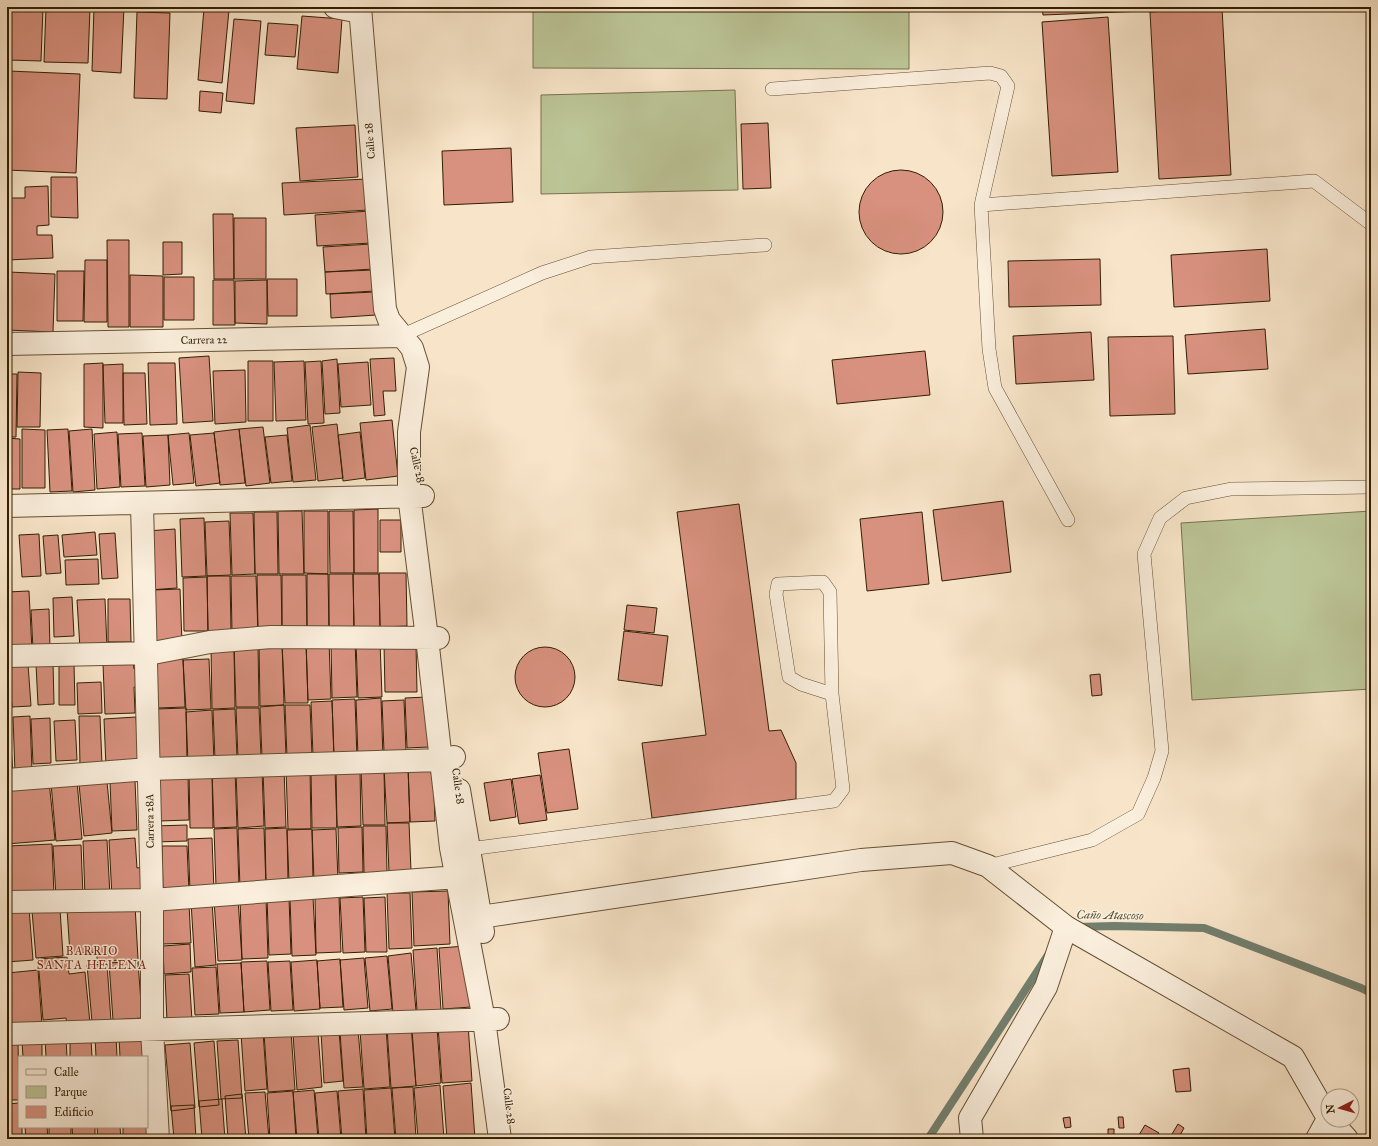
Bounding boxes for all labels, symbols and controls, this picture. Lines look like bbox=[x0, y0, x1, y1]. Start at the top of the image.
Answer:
street label: Calle 28 bbox=[362, 122, 378, 160]
street label: Carrera 22 bbox=[180, 333, 228, 347]
street label: Calle 28 bbox=[407, 446, 427, 484]
street label: Calle 28 bbox=[449, 767, 467, 805]
street label: Carrera 28A bbox=[143, 793, 157, 848]
water label: Caño Atascoso bbox=[1076, 907, 1144, 923]
district label: BARRIO SANTA HELENA bbox=[37, 944, 147, 972]
legend bbox=[18, 1056, 148, 1128]
text: Calle bbox=[54, 1065, 79, 1079]
text: Parque bbox=[54, 1085, 87, 1100]
street label: Calle 28 bbox=[500, 1087, 518, 1125]
north arrow bbox=[1320, 1088, 1360, 1128]
text: N bbox=[1324, 1103, 1338, 1114]
text: Edificio bbox=[54, 1105, 93, 1119]

